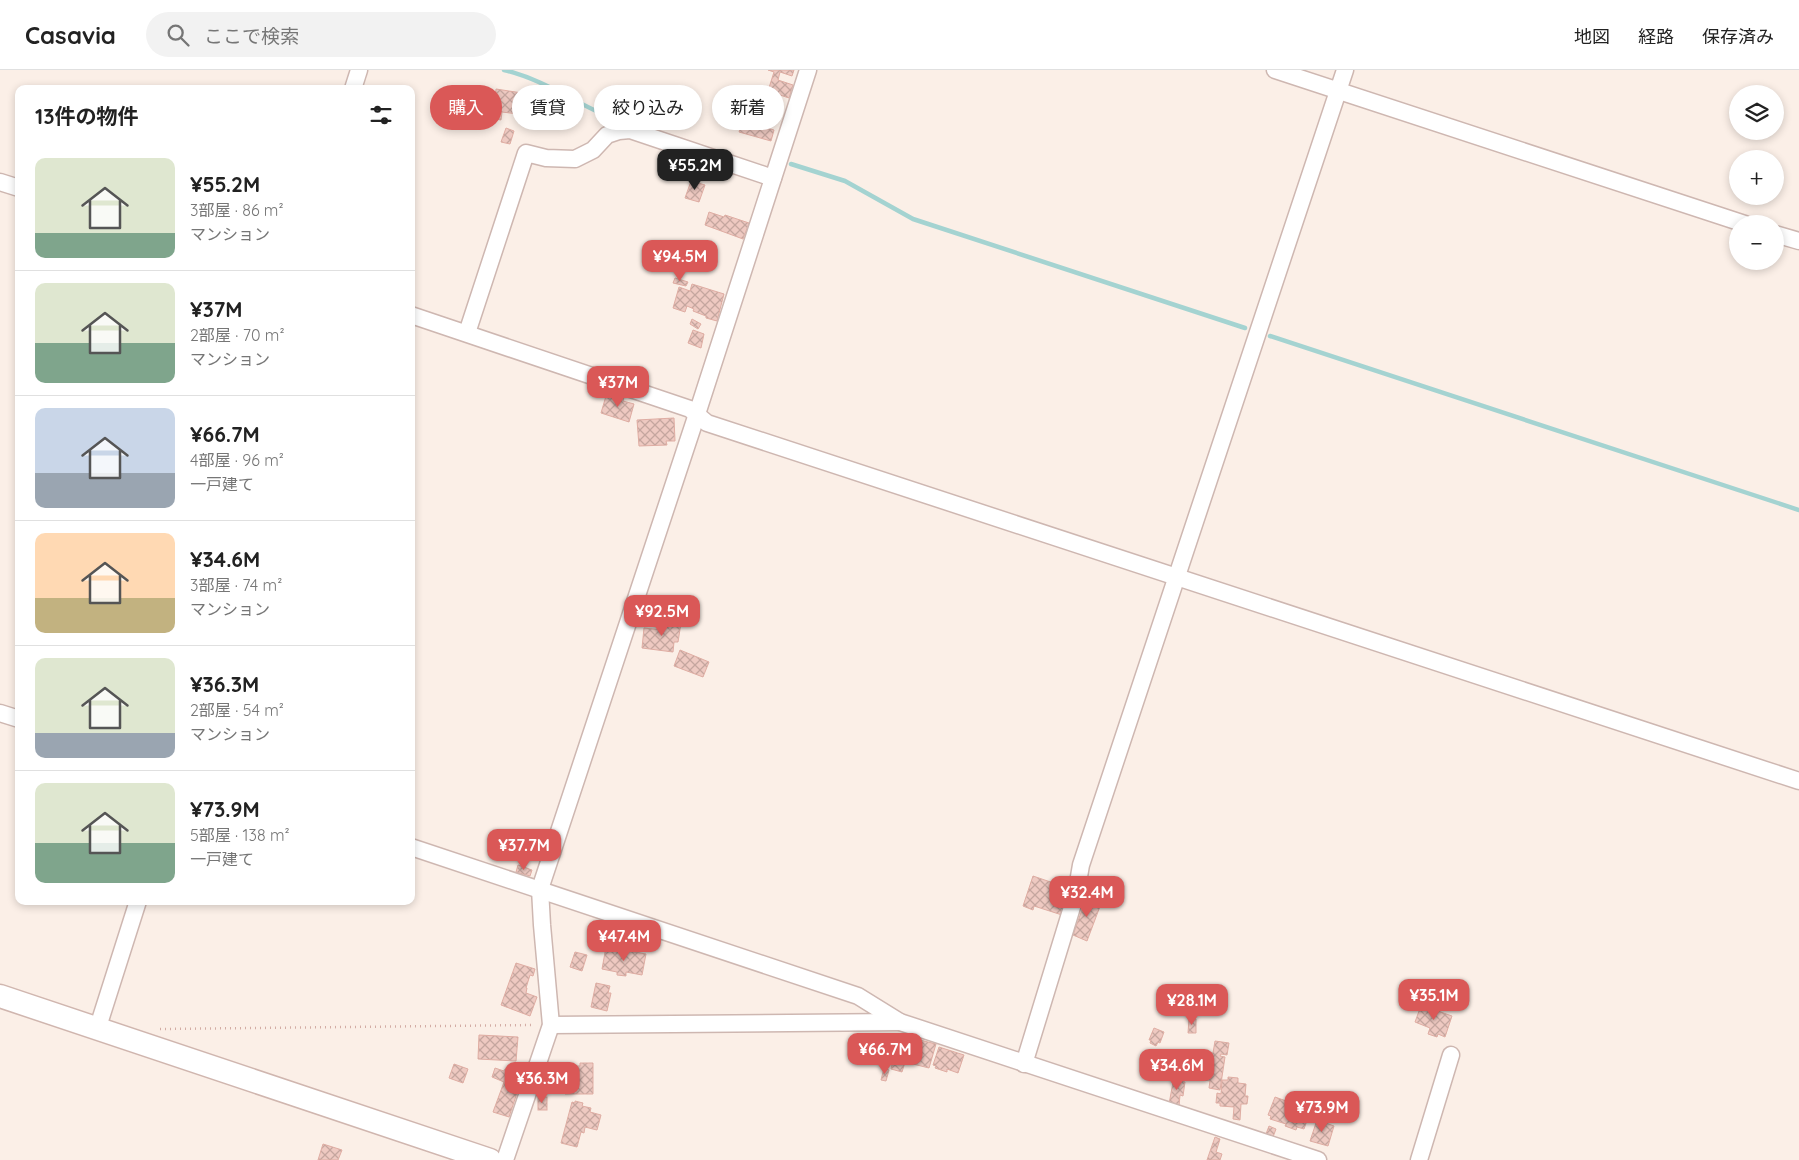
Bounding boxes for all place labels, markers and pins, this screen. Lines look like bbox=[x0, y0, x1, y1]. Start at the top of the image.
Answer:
pin: ¥55.2M bbox=[654, 148, 736, 191]
pin: ¥94.5M bbox=[639, 240, 721, 282]
pin: ¥37M bbox=[588, 366, 648, 408]
pin: ¥92.5M bbox=[621, 594, 703, 637]
pin: ¥37.7M bbox=[483, 828, 565, 871]
pin: ¥32.4M bbox=[1046, 876, 1128, 918]
pin: ¥47.4M bbox=[583, 920, 665, 962]
pin: ¥35.1M bbox=[1393, 978, 1475, 1021]
pin: ¥28.1M bbox=[1151, 984, 1233, 1026]
pin: ¥66.7M bbox=[844, 1032, 926, 1075]
pin: ¥34.6M bbox=[1136, 1048, 1218, 1091]
pin: ¥36.3M bbox=[501, 1062, 583, 1104]
pin: ¥73.9M bbox=[1281, 1090, 1363, 1133]

